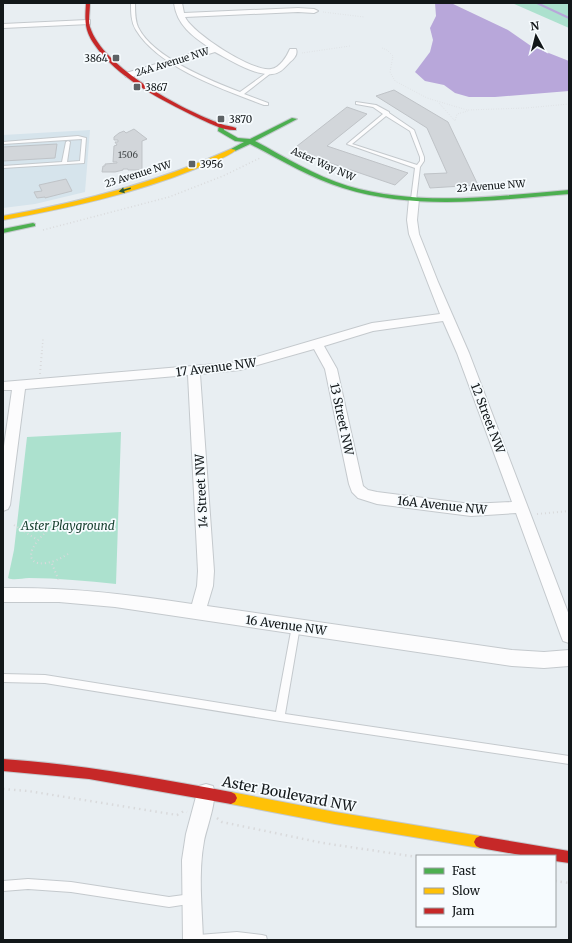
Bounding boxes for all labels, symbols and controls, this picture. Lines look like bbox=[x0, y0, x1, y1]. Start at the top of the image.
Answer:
north arrow bbox=[516, 16, 556, 56]
text: N bbox=[530, 19, 540, 34]
street label: 24A Avenue NW bbox=[133, 44, 212, 79]
place label: 3864 bbox=[84, 52, 108, 65]
marker: 3864 bbox=[111, 53, 121, 63]
place label: 3867 bbox=[145, 81, 168, 94]
marker: 3867 bbox=[132, 82, 142, 92]
place label: 3870 bbox=[229, 113, 252, 126]
marker: 3870 bbox=[216, 114, 226, 124]
street label: Aster Way NW bbox=[288, 144, 358, 184]
house number: 1506 bbox=[118, 149, 139, 160]
street label: 23 Avenue NW bbox=[103, 157, 174, 190]
place label: 3956 bbox=[200, 158, 223, 171]
marker: 3956 bbox=[187, 159, 197, 169]
street label: 23 Avenue NW bbox=[456, 177, 527, 195]
one-way arrow bbox=[118, 187, 130, 193]
street label: 17 Avenue NW bbox=[175, 354, 258, 379]
street label: 13 Street NW bbox=[327, 381, 357, 458]
street label: 12 Street NW bbox=[468, 381, 509, 456]
street label: 14 Street NW bbox=[192, 453, 210, 528]
street label: 16A Avenue NW bbox=[396, 493, 489, 517]
park label: Aster Playground bbox=[20, 518, 115, 533]
street label: 16 Avenue NW bbox=[244, 612, 329, 638]
street label: Aster Boulevard NW bbox=[220, 772, 358, 816]
legend bbox=[416, 855, 556, 927]
text: Fast bbox=[452, 863, 476, 878]
text: Slow bbox=[452, 883, 481, 898]
text: Jam bbox=[451, 903, 475, 918]

